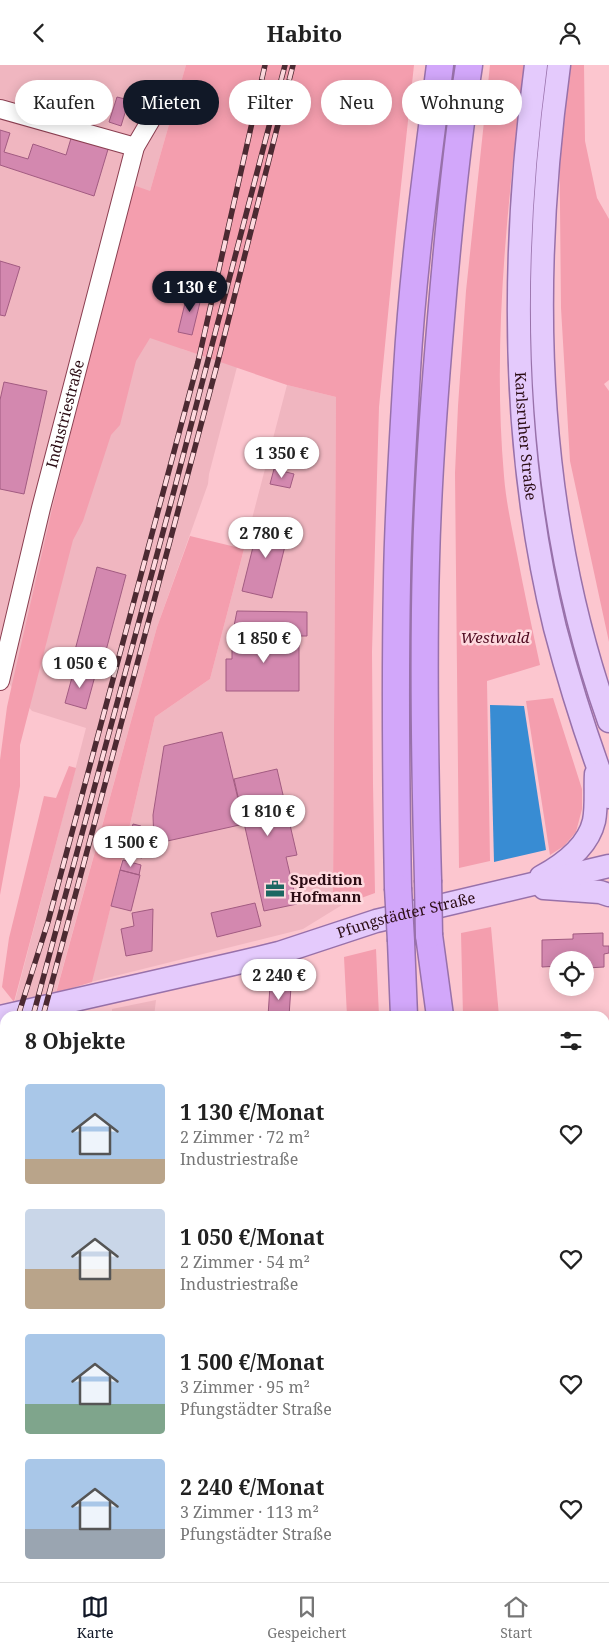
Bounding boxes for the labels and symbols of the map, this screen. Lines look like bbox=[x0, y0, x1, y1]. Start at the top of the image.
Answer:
pin: 1 130 € bbox=[144, 271, 236, 313]
street label: Industriestraße bbox=[41, 357, 88, 470]
street label: Karlsruher Straße bbox=[511, 371, 542, 501]
pin: 1 350 € bbox=[236, 437, 328, 479]
pin: 2 780 € bbox=[220, 517, 312, 559]
pin: 1 850 € bbox=[218, 621, 310, 664]
park label: Westwald bbox=[461, 627, 530, 647]
pin: 1 050 € bbox=[34, 647, 126, 689]
pin: 1 810 € bbox=[222, 795, 314, 837]
pin: 1 500 € bbox=[85, 825, 177, 868]
place label: Spedition Hofmann bbox=[290, 869, 363, 906]
office icon: Spedition Hofmann bbox=[264, 878, 286, 900]
street label: Pfungstädter Straße bbox=[334, 887, 477, 942]
pin: 2 240 € bbox=[233, 959, 325, 1001]

